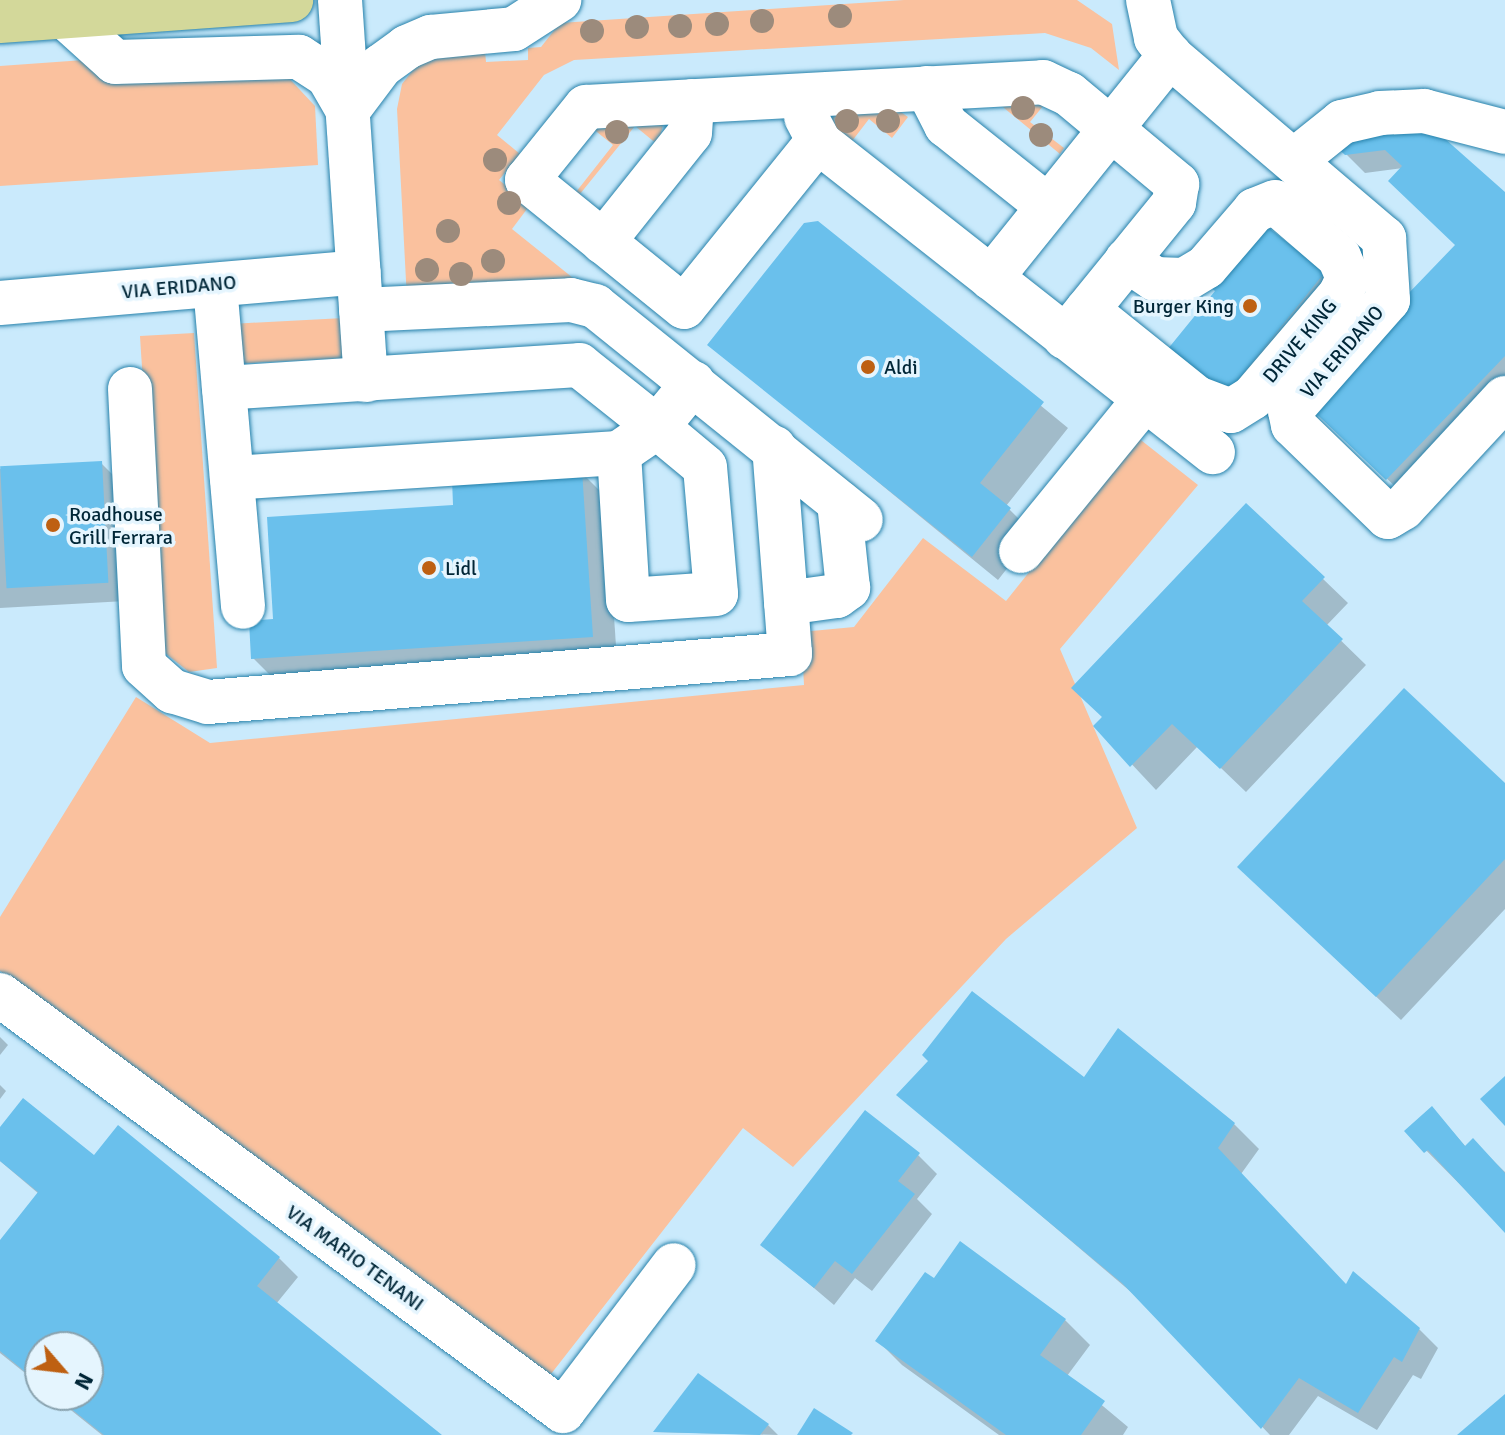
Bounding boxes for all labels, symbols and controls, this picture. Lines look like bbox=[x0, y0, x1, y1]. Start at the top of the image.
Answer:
street label: VIA ERIDANO bbox=[121, 270, 237, 304]
place label: Burger King bbox=[1133, 294, 1234, 318]
street label: DRIVE KING bbox=[1258, 294, 1342, 388]
marker: Burger King bbox=[1241, 297, 1259, 315]
street label: VIA ERIDANO bbox=[1295, 301, 1389, 403]
place label: Aldi bbox=[884, 355, 918, 379]
marker: Aldi bbox=[859, 358, 877, 376]
place label: Roadhouse Grill Ferrara bbox=[69, 502, 173, 549]
marker: Roadhouse Grill Ferrara bbox=[44, 516, 62, 534]
place label: Lidl bbox=[445, 556, 477, 580]
marker: Lidl bbox=[420, 559, 438, 577]
street label: VIA MARIO TENANI bbox=[282, 1200, 428, 1316]
north arrow bbox=[24, 1331, 104, 1411]
text: N bbox=[68, 1368, 99, 1395]

